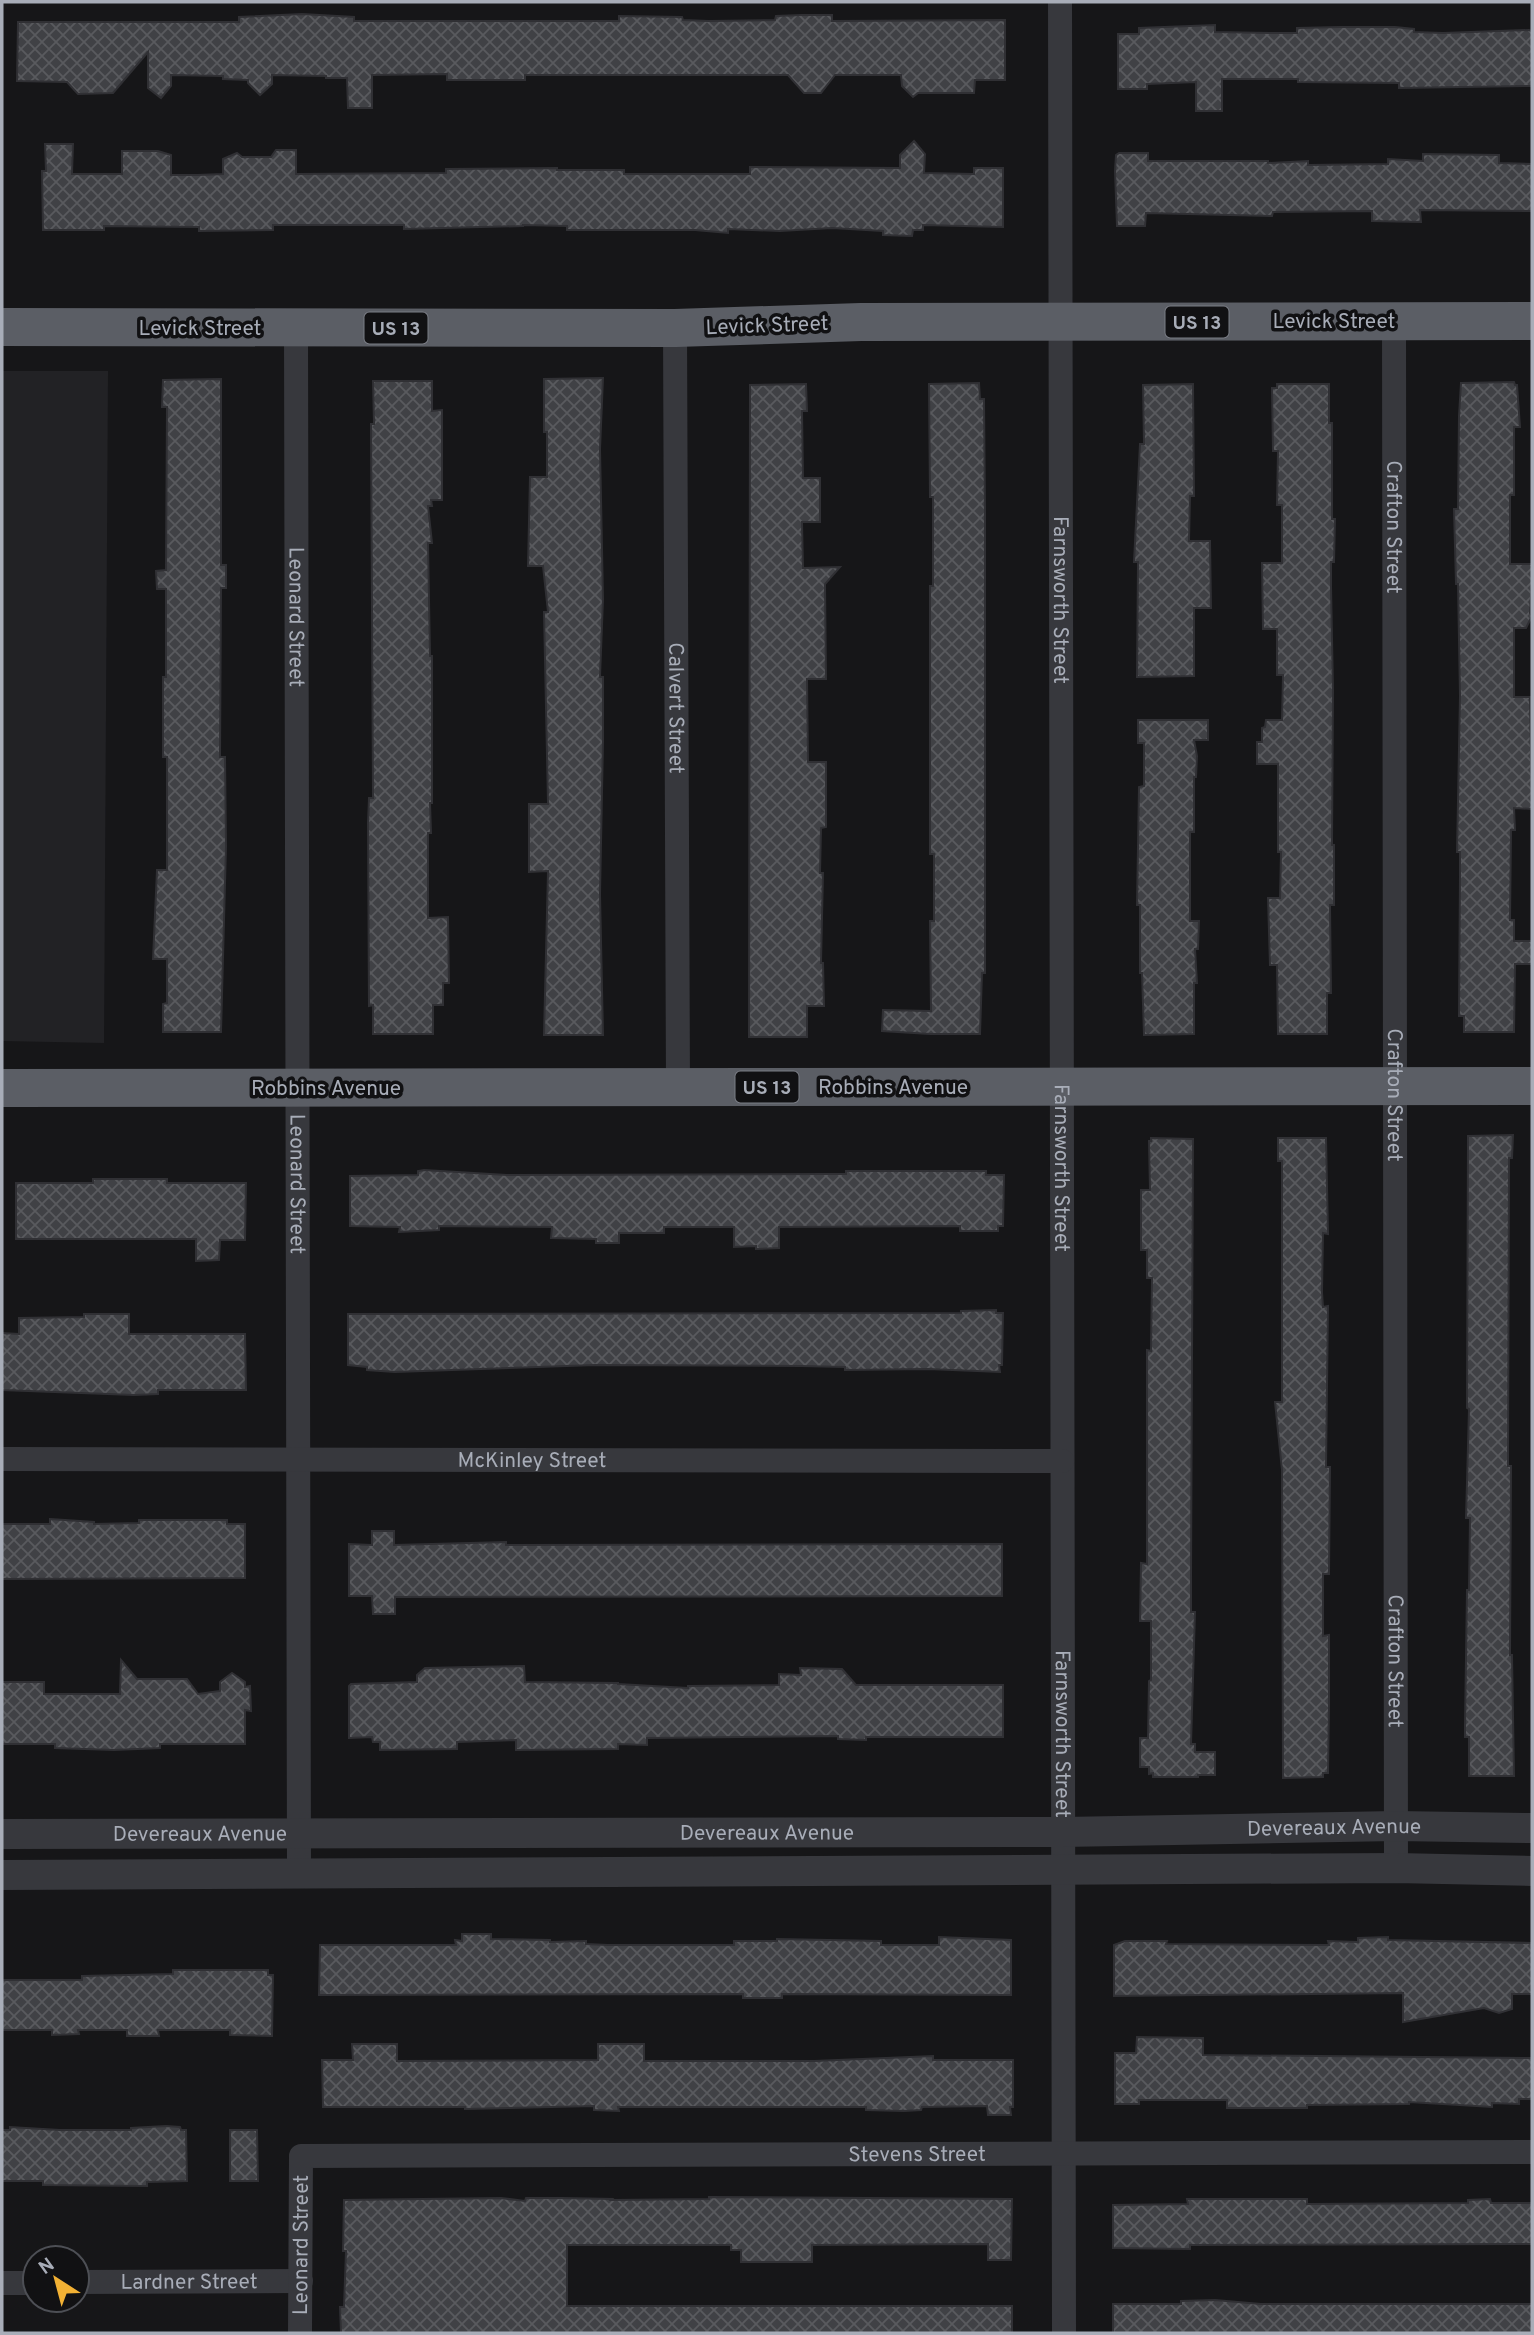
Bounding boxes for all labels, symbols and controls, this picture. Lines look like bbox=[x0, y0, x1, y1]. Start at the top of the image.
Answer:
road number: US 13 bbox=[1166, 306, 1228, 338]
street label: Levick Street bbox=[1272, 309, 1396, 336]
street label: Levick Street bbox=[705, 311, 829, 342]
road number: US 13 bbox=[364, 312, 428, 344]
street label: Levick Street bbox=[138, 316, 262, 343]
street label: Crafton Street bbox=[1379, 460, 1406, 594]
street label: Farnsworth Street bbox=[1046, 516, 1073, 684]
street label: Leonard Street bbox=[281, 547, 309, 687]
street label: Calvert Street bbox=[661, 642, 689, 774]
street label: Crafton Street bbox=[1380, 1028, 1407, 1162]
road number: US 13 bbox=[736, 1072, 798, 1102]
street label: Robbins Avenue bbox=[818, 1075, 968, 1102]
street label: Robbins Avenue bbox=[251, 1076, 401, 1103]
street label: Farnsworth Street bbox=[1047, 1084, 1074, 1252]
street label: Leonard Street bbox=[283, 1114, 310, 1254]
street label: McKinley Street bbox=[458, 1448, 606, 1475]
street label: Crafton Street bbox=[1381, 1594, 1408, 1728]
street label: Farnsworth Street bbox=[1048, 1650, 1075, 1818]
street label: Devereaux Avenue bbox=[1247, 1814, 1421, 1844]
street label: Devereaux Avenue bbox=[680, 1820, 854, 1848]
street label: Devereaux Avenue bbox=[113, 1821, 287, 1849]
street label: Stevens Street bbox=[848, 2142, 986, 2169]
street label: Leonard Street bbox=[288, 2175, 316, 2315]
north arrow bbox=[21, 2244, 91, 2314]
text: N bbox=[35, 2253, 60, 2281]
street label: Lardner Street bbox=[120, 2269, 258, 2297]

